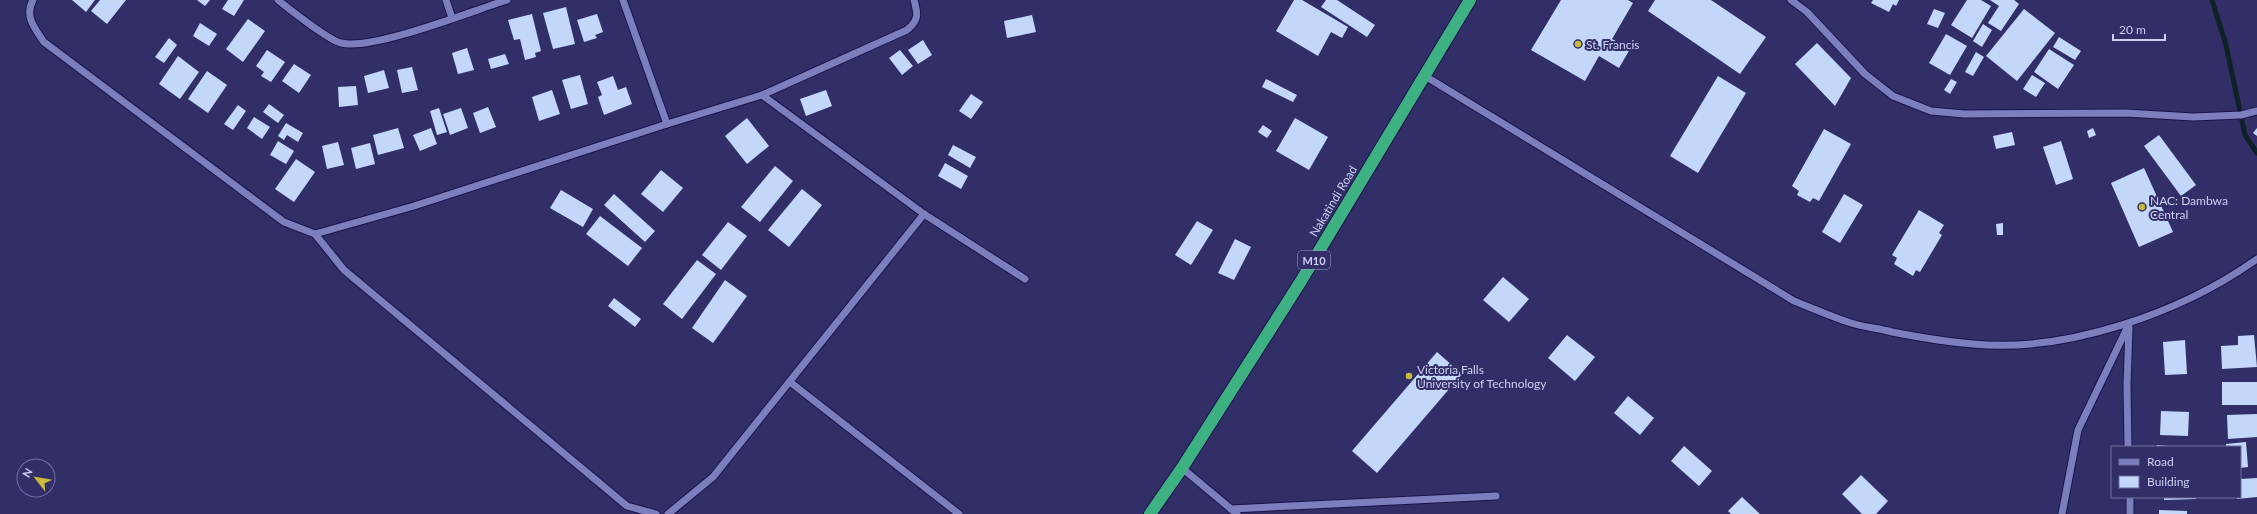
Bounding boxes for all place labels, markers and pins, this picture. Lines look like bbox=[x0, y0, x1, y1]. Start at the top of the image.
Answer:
place label: St. Francis bbox=[1586, 37, 1639, 52]
marker: St. Francis bbox=[1573, 39, 1583, 49]
place label: NAC: Dambwa Central bbox=[2150, 193, 2228, 222]
marker: NAC: Dambwa Central bbox=[2137, 202, 2147, 212]
place label: Victoria Falls University of Technology bbox=[1417, 362, 1547, 391]
marker: Victoria Falls University of Technology bbox=[1404, 371, 1414, 381]

